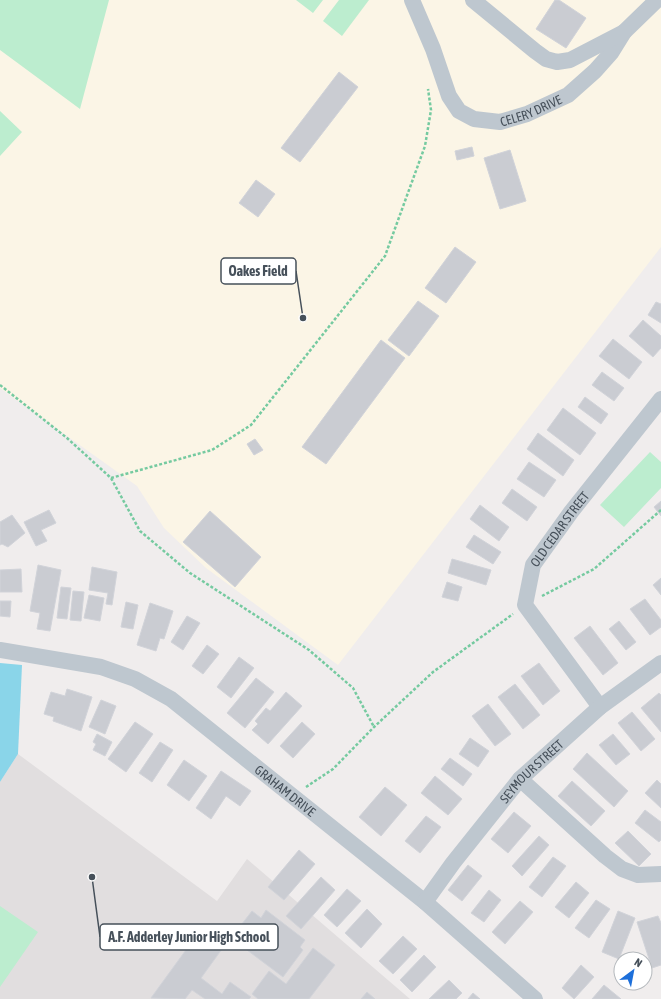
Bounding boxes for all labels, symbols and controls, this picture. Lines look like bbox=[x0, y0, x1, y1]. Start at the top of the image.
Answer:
street label: CELERY DRIVE bbox=[498, 92, 564, 130]
callout: Oakes Field bbox=[221, 258, 296, 284]
text: Oakes Field bbox=[228, 263, 288, 279]
street label: OLD CEDAR STREET bbox=[527, 489, 592, 570]
street label: SEYMOUR STREET bbox=[497, 737, 567, 806]
street label: GRAHAM DRIVE bbox=[252, 762, 319, 820]
callout: A.F. Adderley Junior High School bbox=[100, 924, 278, 950]
text: A.F. Adderley Junior High School bbox=[107, 929, 270, 945]
north arrow bbox=[613, 951, 653, 991]
text: N bbox=[632, 956, 644, 969]

